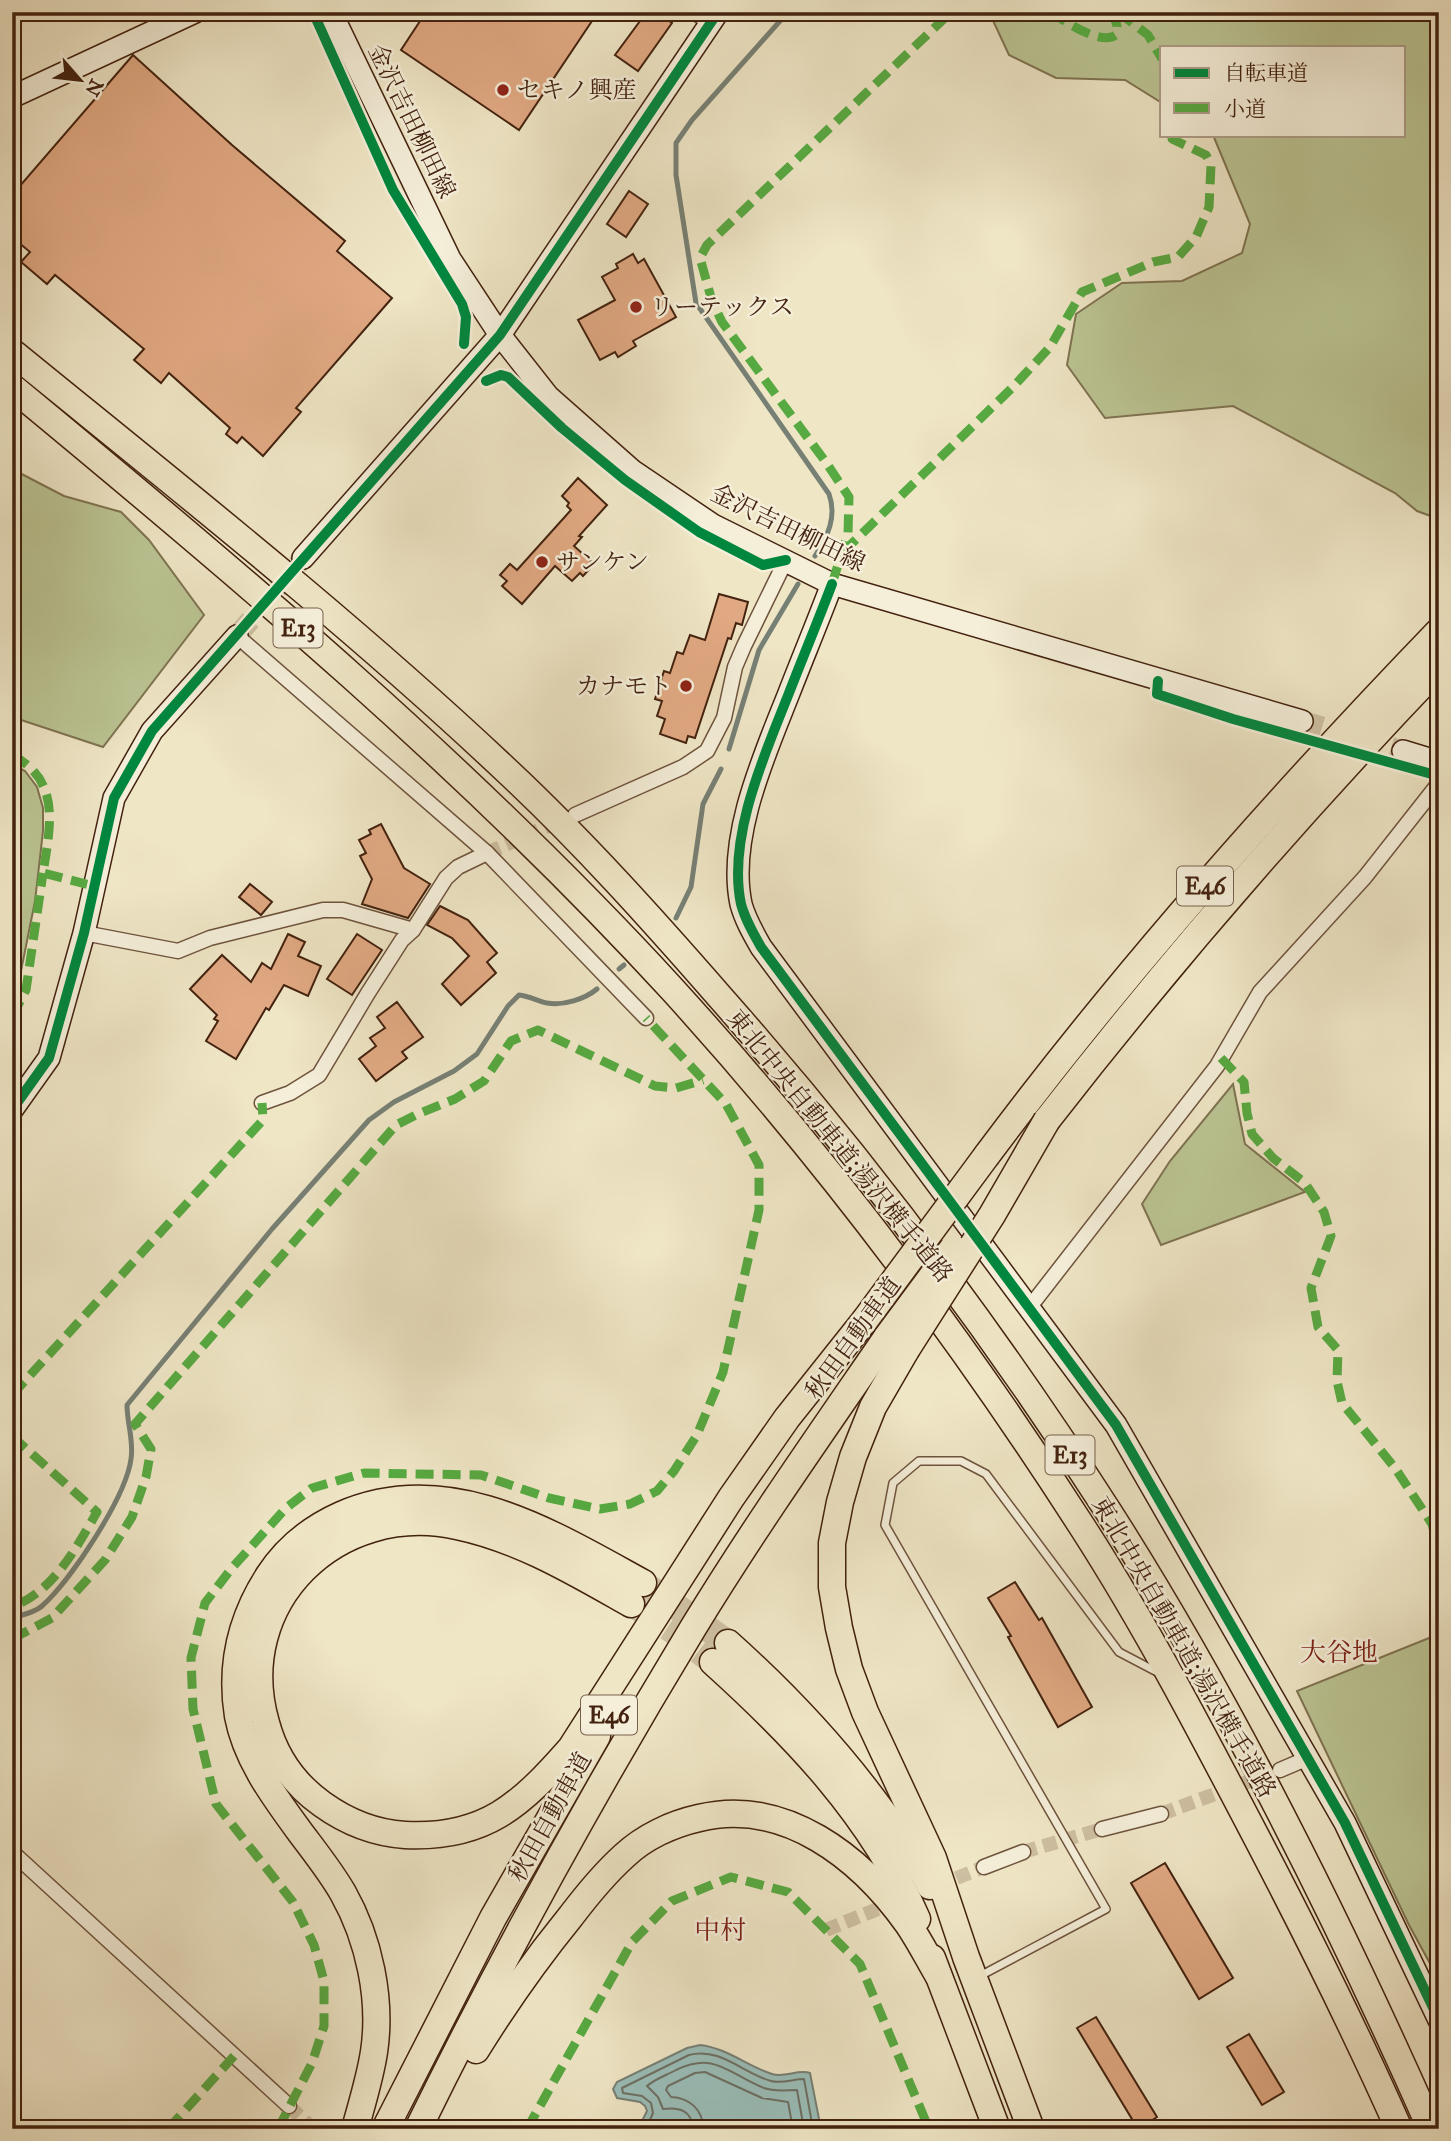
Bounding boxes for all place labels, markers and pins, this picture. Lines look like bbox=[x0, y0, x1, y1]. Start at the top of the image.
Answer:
place label: セキノ興産 bbox=[517, 75, 637, 105]
marker: セキノ興産 bbox=[495, 82, 511, 98]
place label: リーテックス bbox=[650, 292, 794, 322]
marker: リーテックス bbox=[628, 299, 644, 315]
place label: サンケン bbox=[556, 547, 649, 577]
marker: サンケン bbox=[534, 554, 550, 570]
place label: カナモト bbox=[576, 671, 672, 701]
marker: カナモト bbox=[678, 678, 694, 694]

